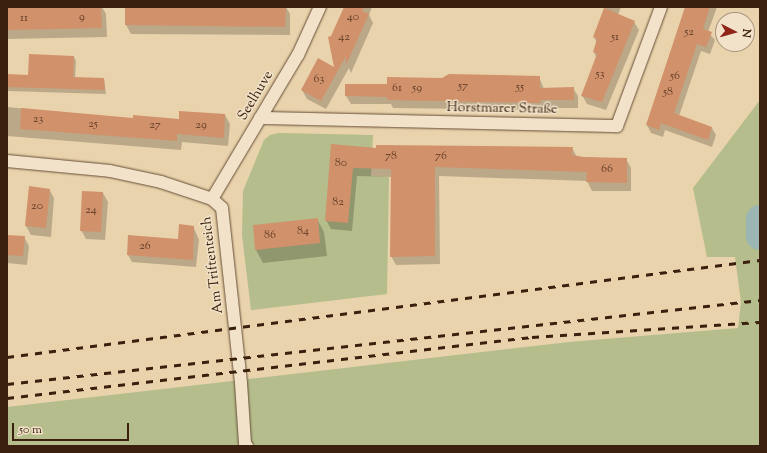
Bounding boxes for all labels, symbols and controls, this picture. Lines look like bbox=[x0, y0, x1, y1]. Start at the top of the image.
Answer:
house number: 9 bbox=[79, 11, 85, 25]
house number: 40 bbox=[347, 11, 359, 25]
house number: 11 bbox=[20, 12, 28, 26]
north arrow bbox=[715, 12, 755, 52]
house number: 52 bbox=[684, 26, 694, 40]
text: N bbox=[738, 28, 754, 38]
house number: 42 bbox=[338, 31, 350, 45]
house number: 51 bbox=[611, 31, 619, 45]
street label: Seelhuve bbox=[235, 68, 277, 124]
house number: 53 bbox=[596, 68, 604, 82]
house number: 56 bbox=[670, 70, 680, 84]
house number: 63 bbox=[314, 73, 324, 87]
house number: 57 bbox=[458, 80, 468, 94]
house number: 55 bbox=[516, 81, 524, 95]
house number: 61 bbox=[392, 82, 402, 96]
house number: 59 bbox=[412, 82, 422, 96]
house number: 58 bbox=[663, 86, 673, 100]
street label: Horstmarer Straße bbox=[446, 100, 558, 118]
house number: 23 bbox=[33, 113, 43, 127]
house number: 25 bbox=[88, 118, 98, 132]
house number: 27 bbox=[149, 119, 161, 133]
house number: 29 bbox=[195, 119, 207, 133]
house number: 78 bbox=[385, 150, 397, 164]
house number: 76 bbox=[435, 150, 447, 164]
house number: 80 bbox=[335, 157, 347, 171]
house number: 66 bbox=[601, 163, 613, 177]
house number: 82 bbox=[332, 196, 344, 210]
house number: 20 bbox=[31, 200, 43, 214]
house number: 24 bbox=[85, 204, 97, 218]
street label: Am Triftenteich bbox=[199, 215, 227, 315]
house number: 84 bbox=[297, 225, 309, 239]
house number: 86 bbox=[264, 229, 276, 243]
house number: 26 bbox=[139, 240, 151, 254]
scale bar bbox=[14, 415, 131, 441]
text: 50 m bbox=[19, 421, 42, 439]

